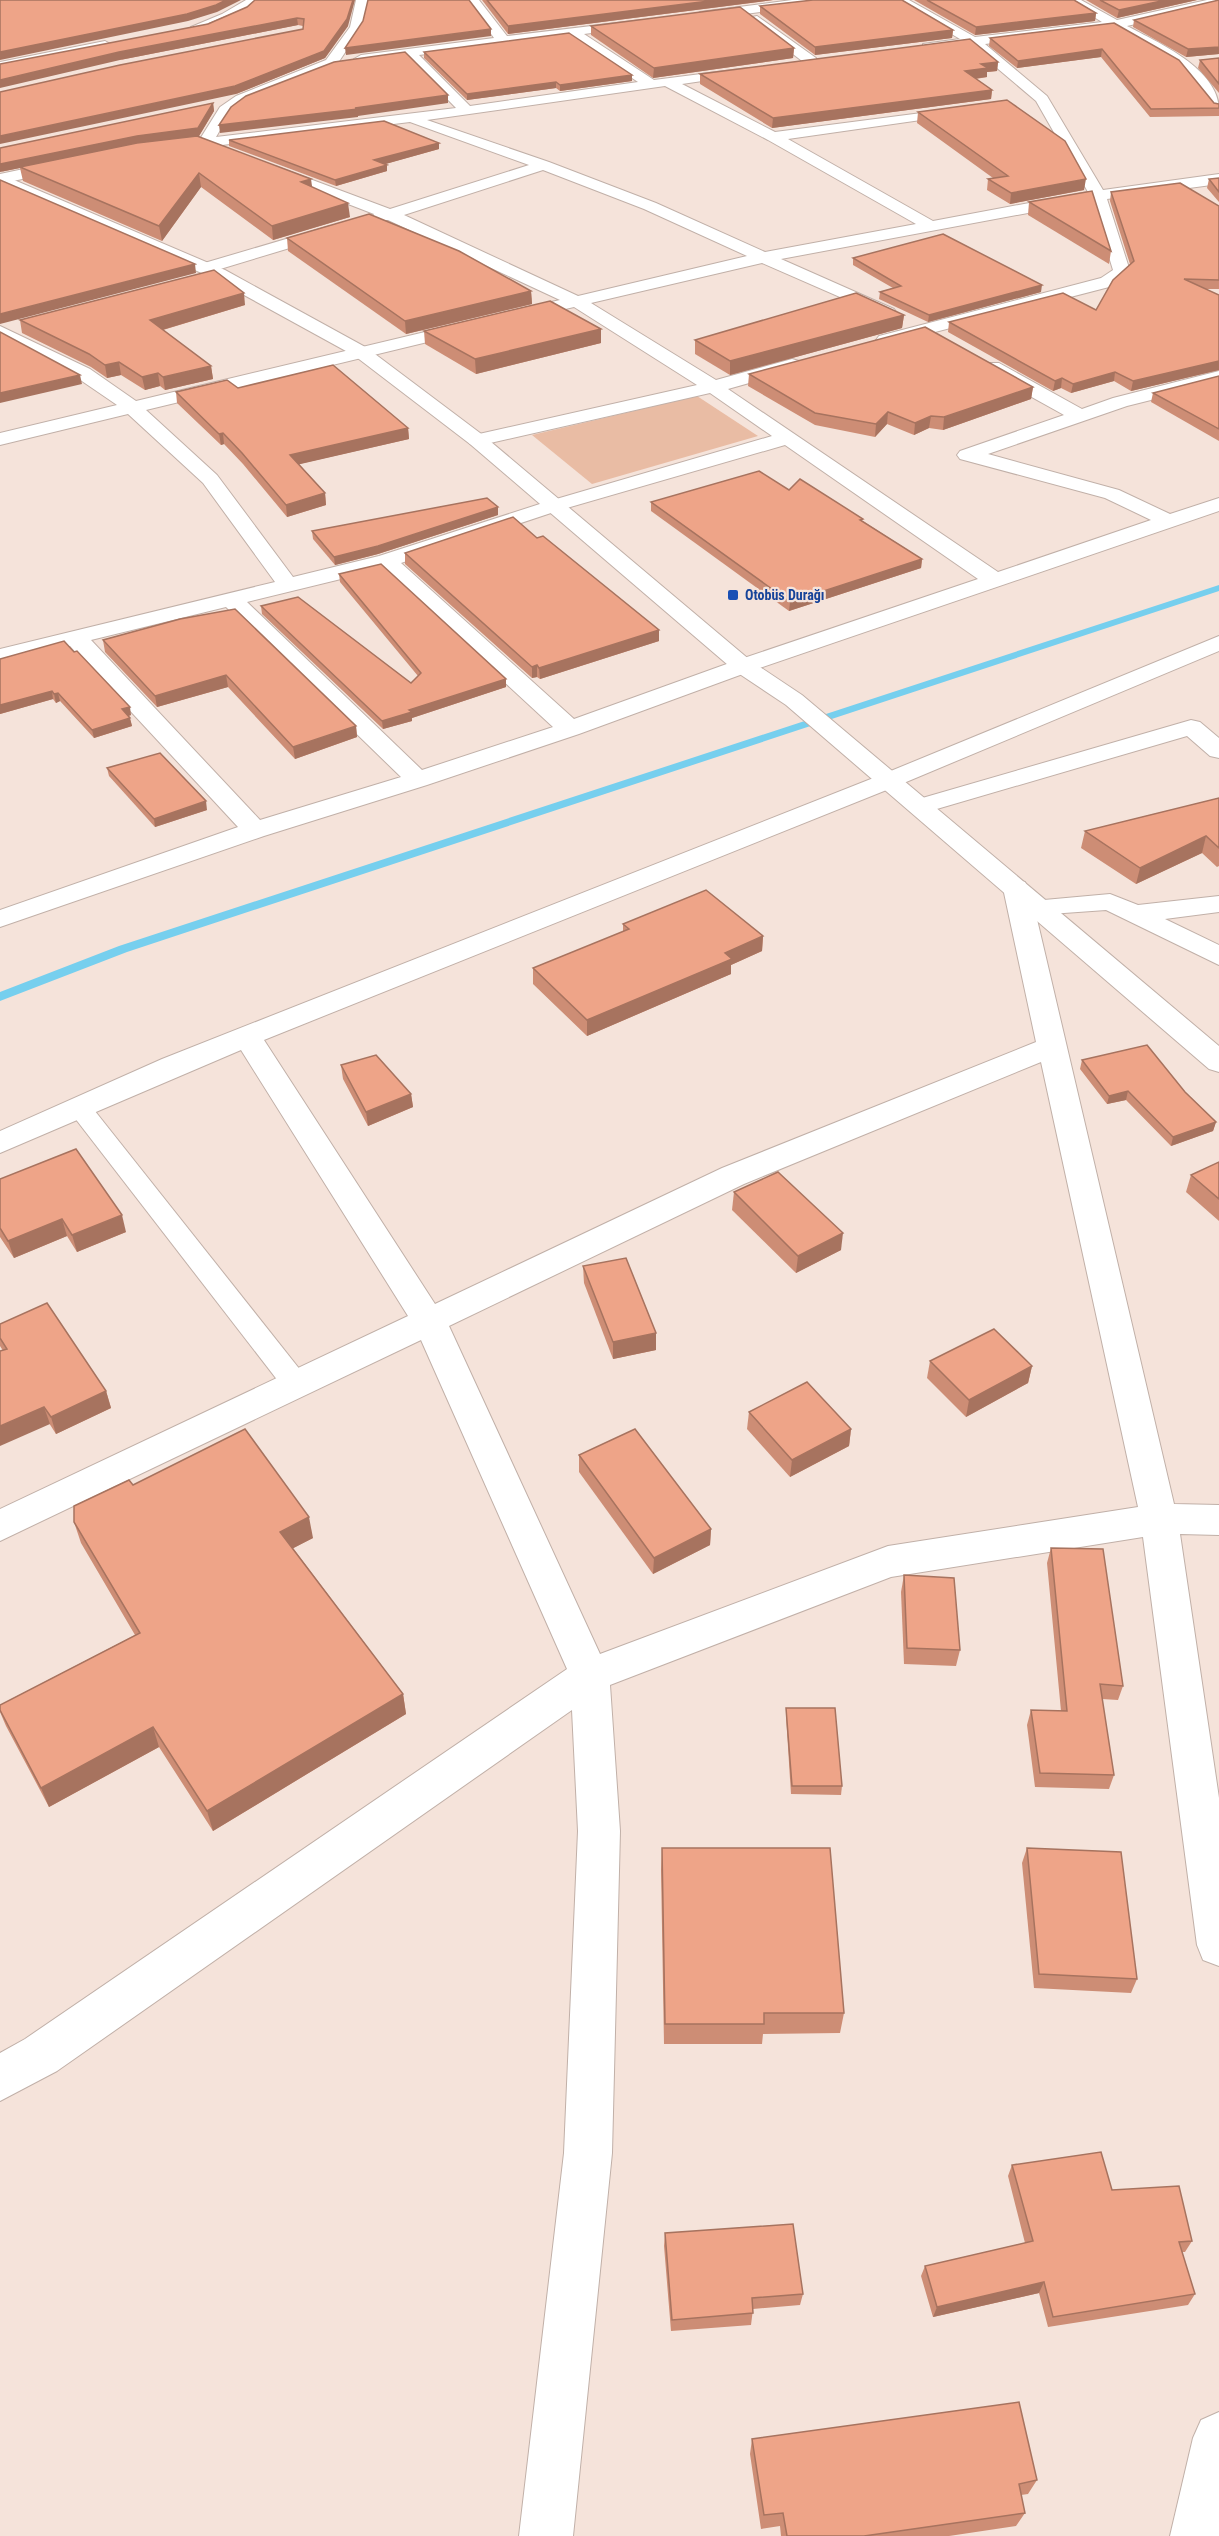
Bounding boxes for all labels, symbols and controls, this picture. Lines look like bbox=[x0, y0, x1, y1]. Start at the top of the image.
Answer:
place label: Otobüs Durağı bbox=[745, 587, 824, 603]
marker: Otobüs Durağı bbox=[726, 588, 740, 602]

